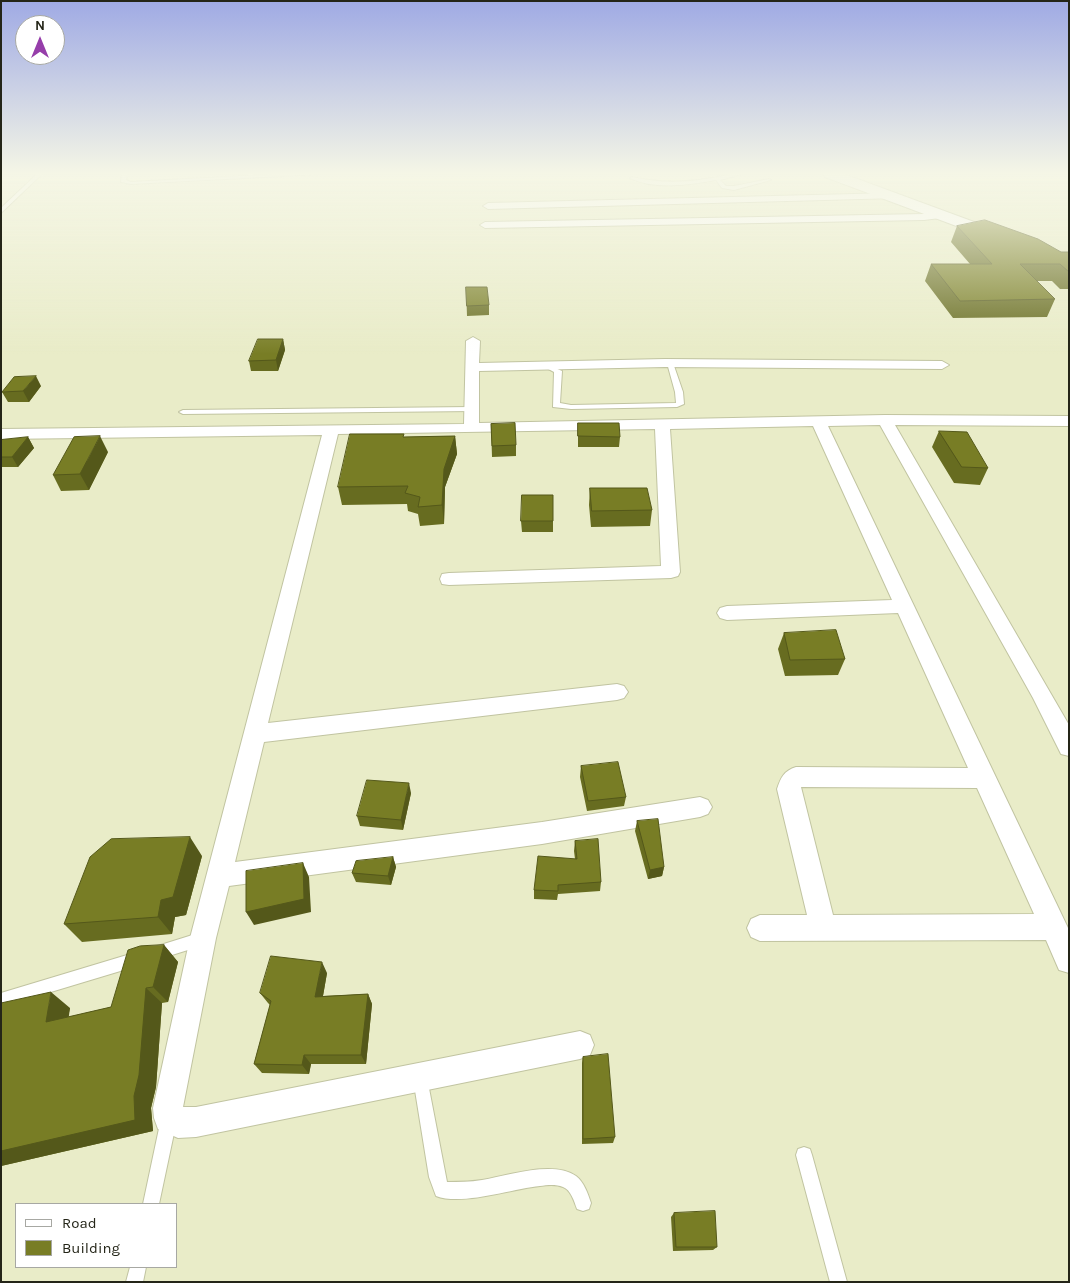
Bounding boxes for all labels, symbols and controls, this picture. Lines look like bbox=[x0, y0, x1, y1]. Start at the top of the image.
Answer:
north arrow bbox=[15, 15, 65, 65]
text: N bbox=[35, 17, 45, 34]
legend bbox=[15, 1203, 178, 1268]
text: Road bbox=[62, 1214, 97, 1232]
text: Building bbox=[62, 1239, 120, 1257]

